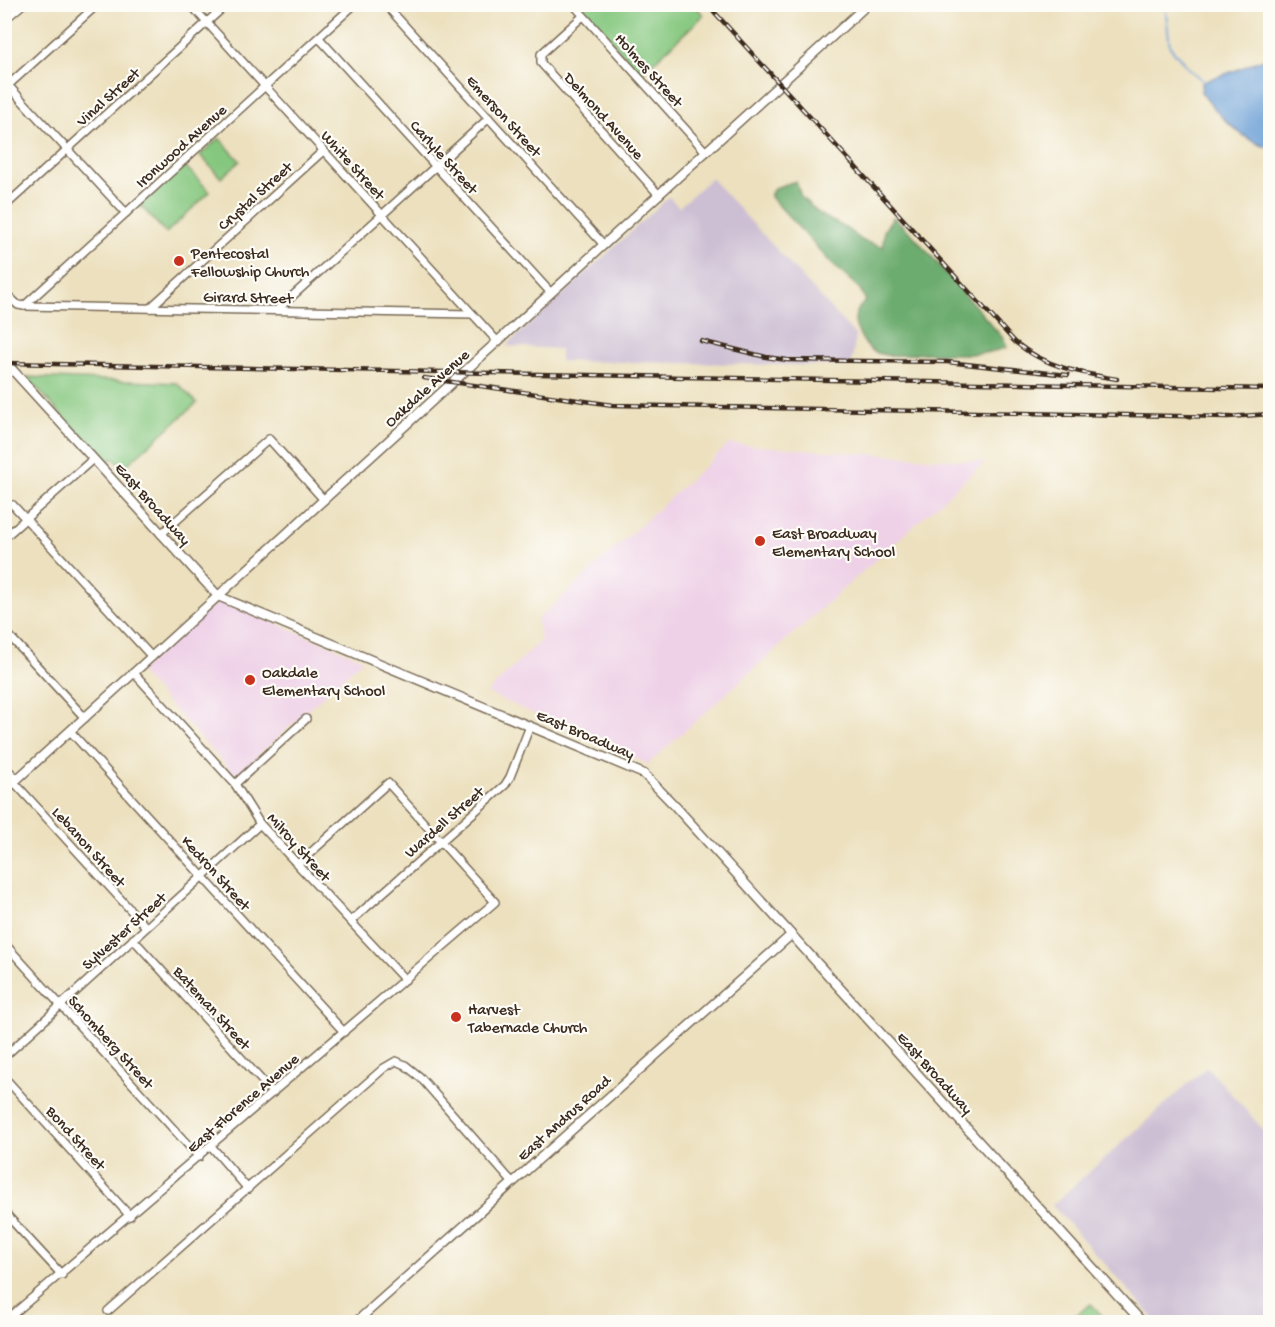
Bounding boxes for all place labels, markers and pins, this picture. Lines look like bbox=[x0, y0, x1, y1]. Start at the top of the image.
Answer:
place label: Pentecostal Fellowship Church bbox=[190, 246, 310, 283]
marker: Pentecostal Fellowship Church bbox=[172, 254, 186, 268]
place label: East Broadway Elementary School bbox=[772, 526, 895, 563]
marker: East Broadway Elementary School bbox=[753, 534, 767, 548]
place label: Oakdale Elementary School bbox=[262, 665, 385, 702]
marker: Oakdale Elementary School bbox=[243, 673, 257, 687]
place label: Harvest Tabernacle Church bbox=[467, 1002, 588, 1039]
marker: Harvest Tabernacle Church bbox=[449, 1010, 463, 1024]

